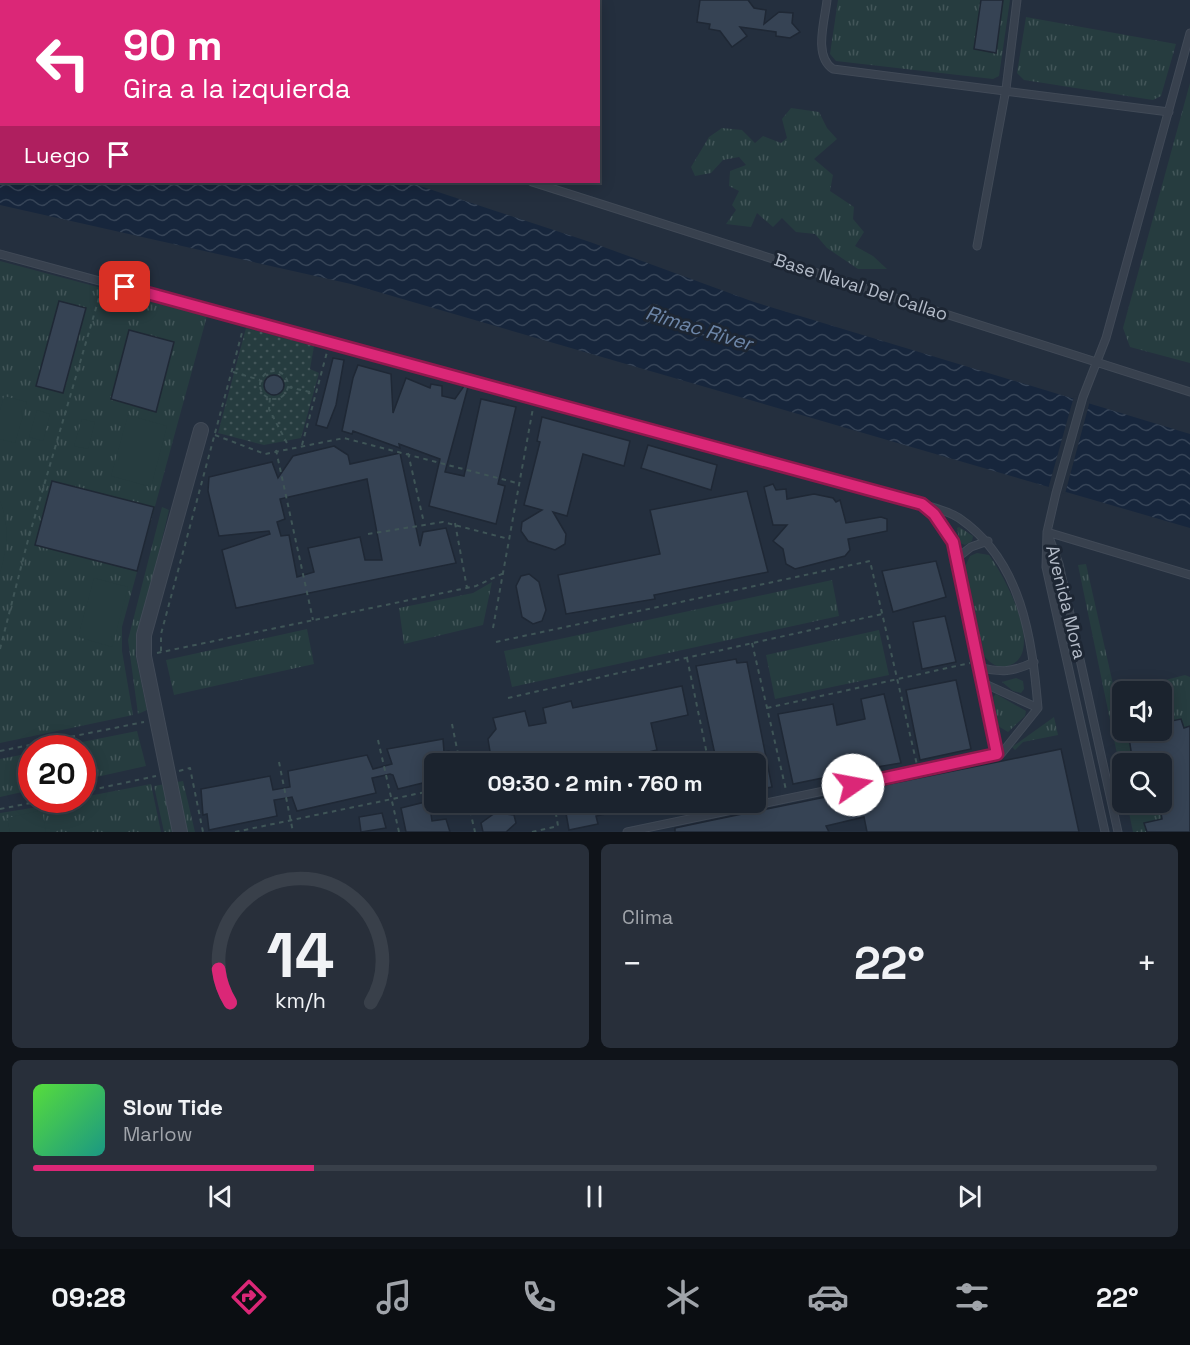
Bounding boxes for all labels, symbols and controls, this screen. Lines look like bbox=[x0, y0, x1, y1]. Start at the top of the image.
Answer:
text: 90 m bbox=[123, 19, 223, 72]
icon: left bbox=[24, 24, 102, 102]
text: Gira a la izquierda bbox=[123, 71, 350, 106]
icon: arrive bbox=[102, 138, 135, 171]
text: Luego bbox=[24, 141, 90, 169]
street label: Base Naval Del Callao bbox=[771, 248, 951, 325]
pin bbox=[99, 261, 150, 312]
icon: arrive bbox=[108, 270, 141, 303]
water label: Rimac River bbox=[642, 299, 758, 357]
street label: Avenida Mora bbox=[1041, 543, 1092, 661]
map controls bbox=[1112, 681, 1172, 813]
button: sound bbox=[1112, 681, 1172, 741]
speed limit sign: 20 bbox=[18, 735, 96, 813]
position arrow bbox=[821, 753, 885, 817]
button: search bbox=[1112, 753, 1172, 813]
text: 09:30 · 2 min · 760 m bbox=[487, 769, 703, 797]
text: Clima bbox=[622, 904, 673, 930]
text: 14 bbox=[267, 916, 334, 995]
text: 22° bbox=[854, 935, 925, 992]
text: − bbox=[622, 943, 642, 985]
text: + bbox=[1137, 943, 1157, 985]
text: km/h bbox=[275, 987, 326, 1014]
text: Slow Tide bbox=[123, 1093, 223, 1121]
text: Marlow bbox=[123, 1121, 192, 1147]
icon: previous bbox=[204, 1180, 237, 1213]
icon: pause bbox=[578, 1180, 611, 1213]
icon: next bbox=[953, 1180, 986, 1213]
icon: directions bbox=[228, 1276, 270, 1318]
icon: music bbox=[373, 1276, 415, 1318]
icon: phone bbox=[518, 1276, 560, 1318]
icon: climate bbox=[662, 1276, 704, 1318]
icon: car bbox=[807, 1276, 849, 1318]
icon: filters bbox=[951, 1276, 993, 1318]
text: 09:28 bbox=[51, 1280, 126, 1315]
text: 22° bbox=[1096, 1280, 1139, 1315]

